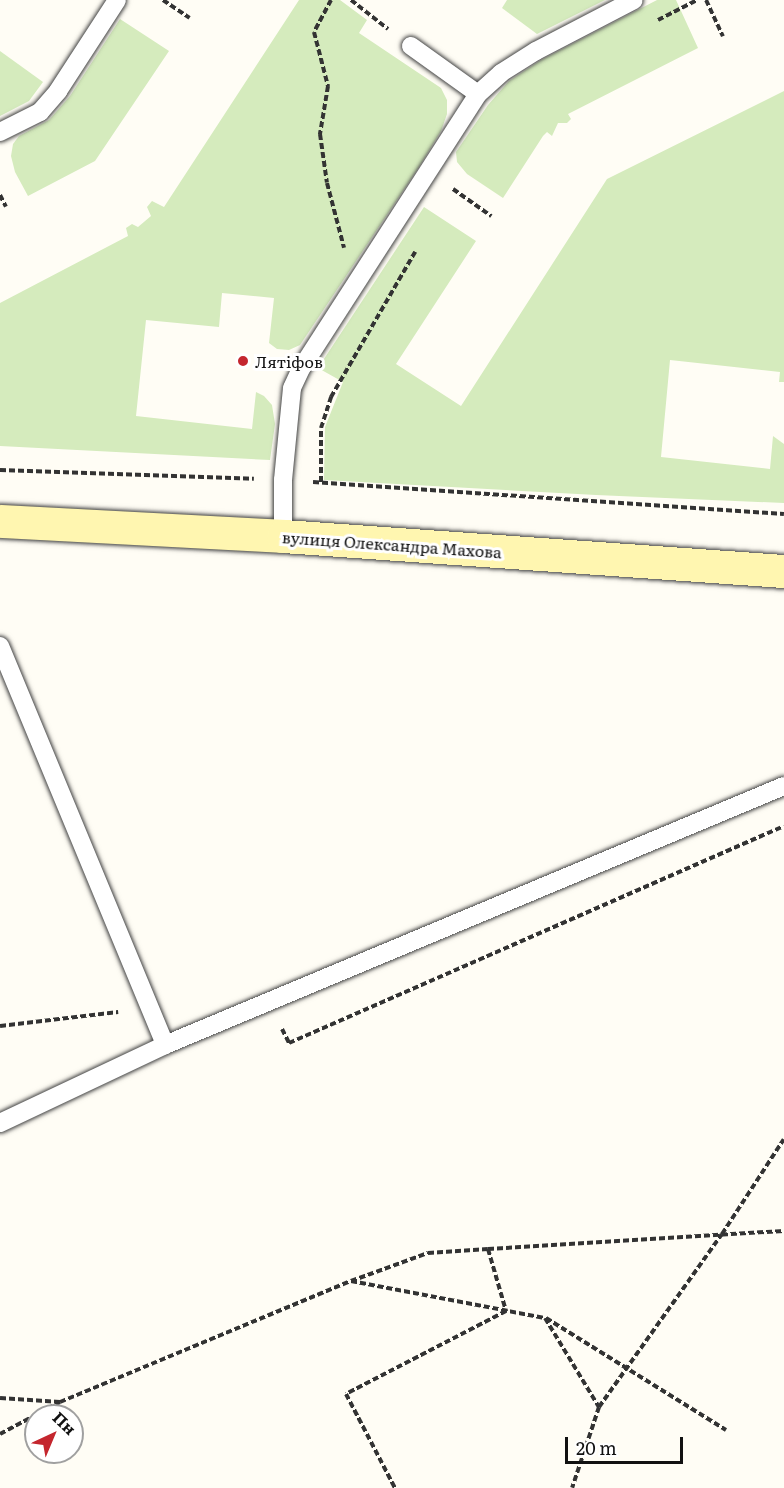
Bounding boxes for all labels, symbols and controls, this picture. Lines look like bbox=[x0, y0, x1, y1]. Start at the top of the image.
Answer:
place label: Лятіфов bbox=[255, 351, 323, 371]
marker: Лятіфов bbox=[236, 354, 250, 368]
street label: вулиця Олександра Махова bbox=[281, 527, 503, 561]
north arrow bbox=[24, 1404, 84, 1464]
text: Пн bbox=[48, 1405, 82, 1440]
scale bar bbox=[568, 1425, 686, 1463]
text: 20 m bbox=[576, 1434, 617, 1461]

